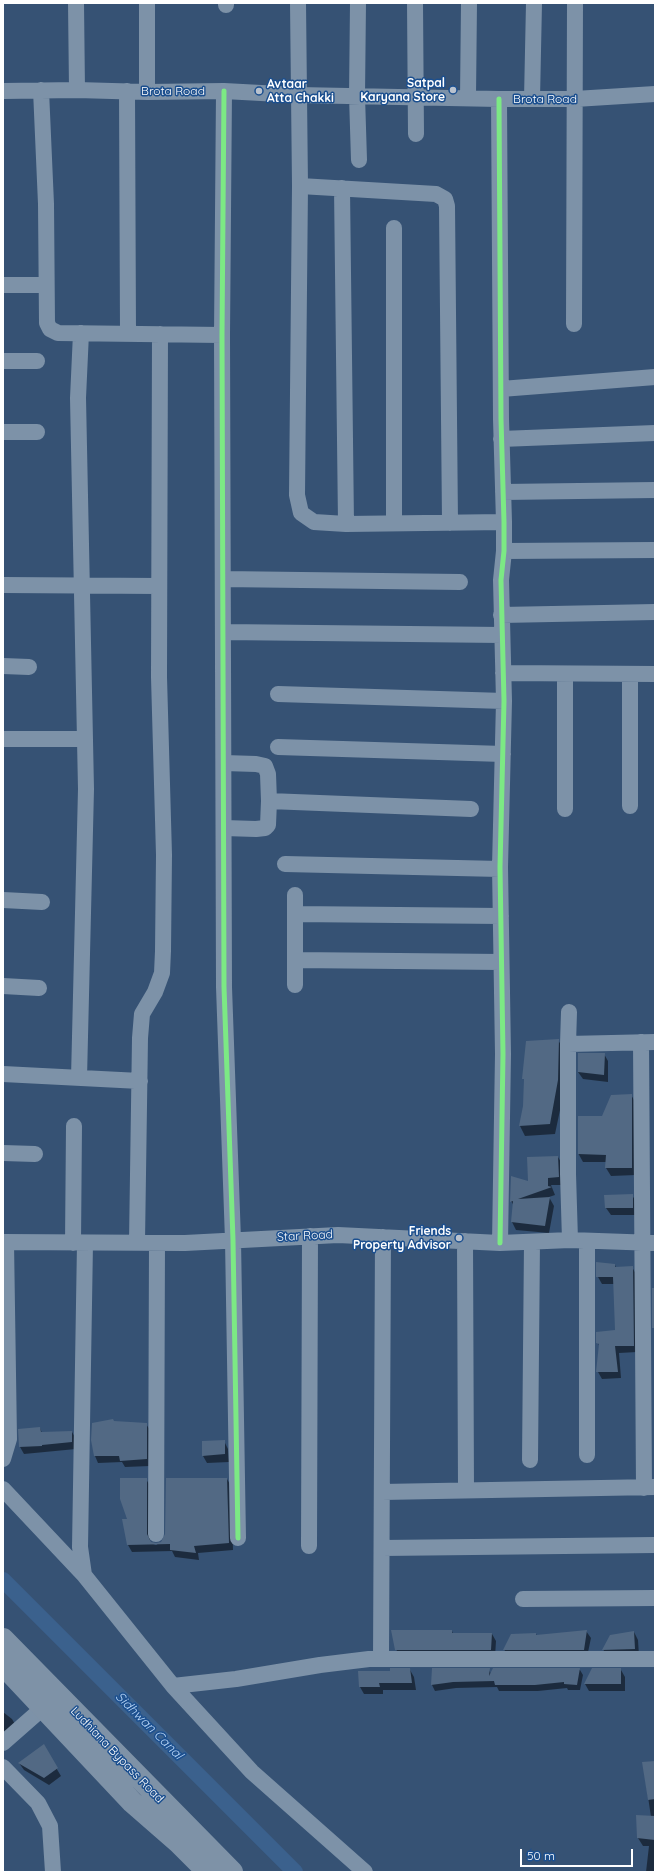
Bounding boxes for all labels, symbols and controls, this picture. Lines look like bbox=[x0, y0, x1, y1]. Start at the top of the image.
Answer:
place label: Satpal Karyana Store bbox=[360, 76, 445, 104]
place label: Avtaar Atta Chakki bbox=[267, 77, 334, 105]
street label: Brota Road bbox=[141, 84, 205, 98]
marker: Satpal Karyana Store bbox=[448, 85, 458, 95]
marker: Avtaar Atta Chakki bbox=[254, 86, 264, 96]
street label: Brota Road bbox=[513, 92, 577, 106]
place label: Friends Property Advisor bbox=[353, 1224, 451, 1252]
street label: Star Road bbox=[277, 1227, 333, 1245]
marker: Friends Property Advisor bbox=[454, 1233, 464, 1243]
water label: Sidhwan Canal bbox=[112, 1689, 186, 1763]
street label: Ludhiana Bypass Road bbox=[67, 1704, 167, 1806]
scale bar bbox=[522, 1841, 635, 1867]
text: 50 m bbox=[527, 1848, 555, 1863]

